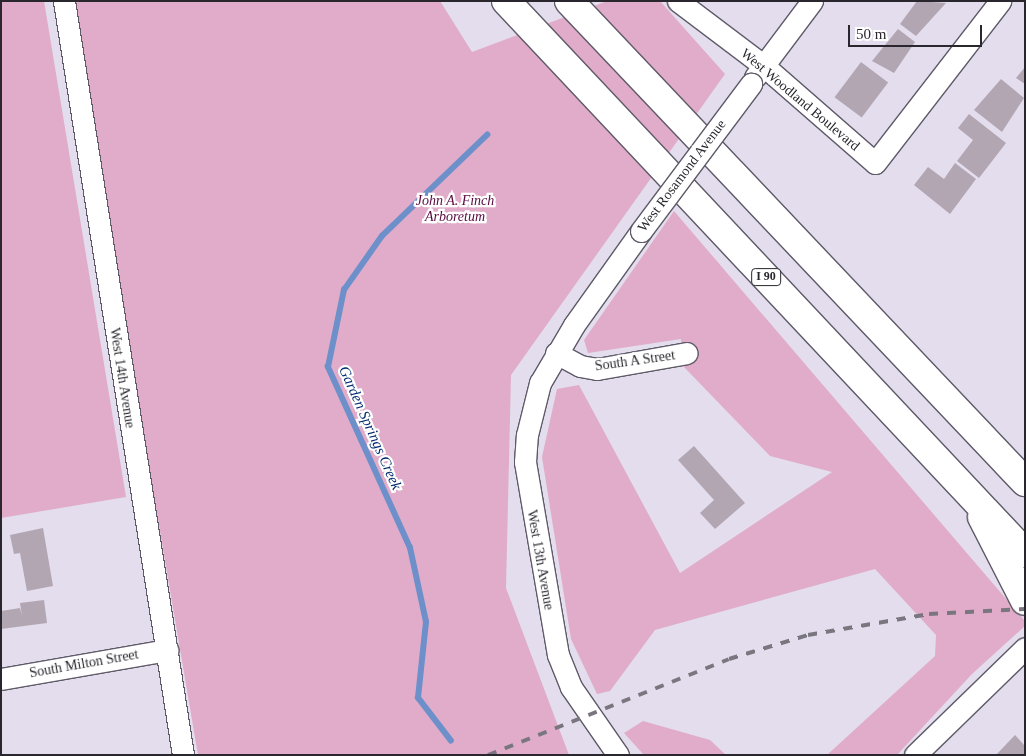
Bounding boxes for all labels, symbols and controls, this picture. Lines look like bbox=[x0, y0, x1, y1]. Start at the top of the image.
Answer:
scale bar bbox=[851, 15, 985, 47]
text: 50 m bbox=[856, 26, 886, 42]
street label: West Woodland Boulevard bbox=[737, 45, 863, 155]
street label: West Rosamond Avenue bbox=[634, 116, 730, 236]
park label: John A. Finch Arboretum bbox=[416, 193, 494, 226]
road number: I 90 bbox=[751, 268, 781, 286]
street label: West 14th Avenue bbox=[106, 326, 138, 430]
street label: South A Street bbox=[593, 347, 677, 375]
water label: Garden Springs Creek bbox=[335, 363, 405, 493]
street label: West 13th Avenue bbox=[523, 508, 557, 612]
street label: South Milton Street bbox=[28, 646, 140, 682]

